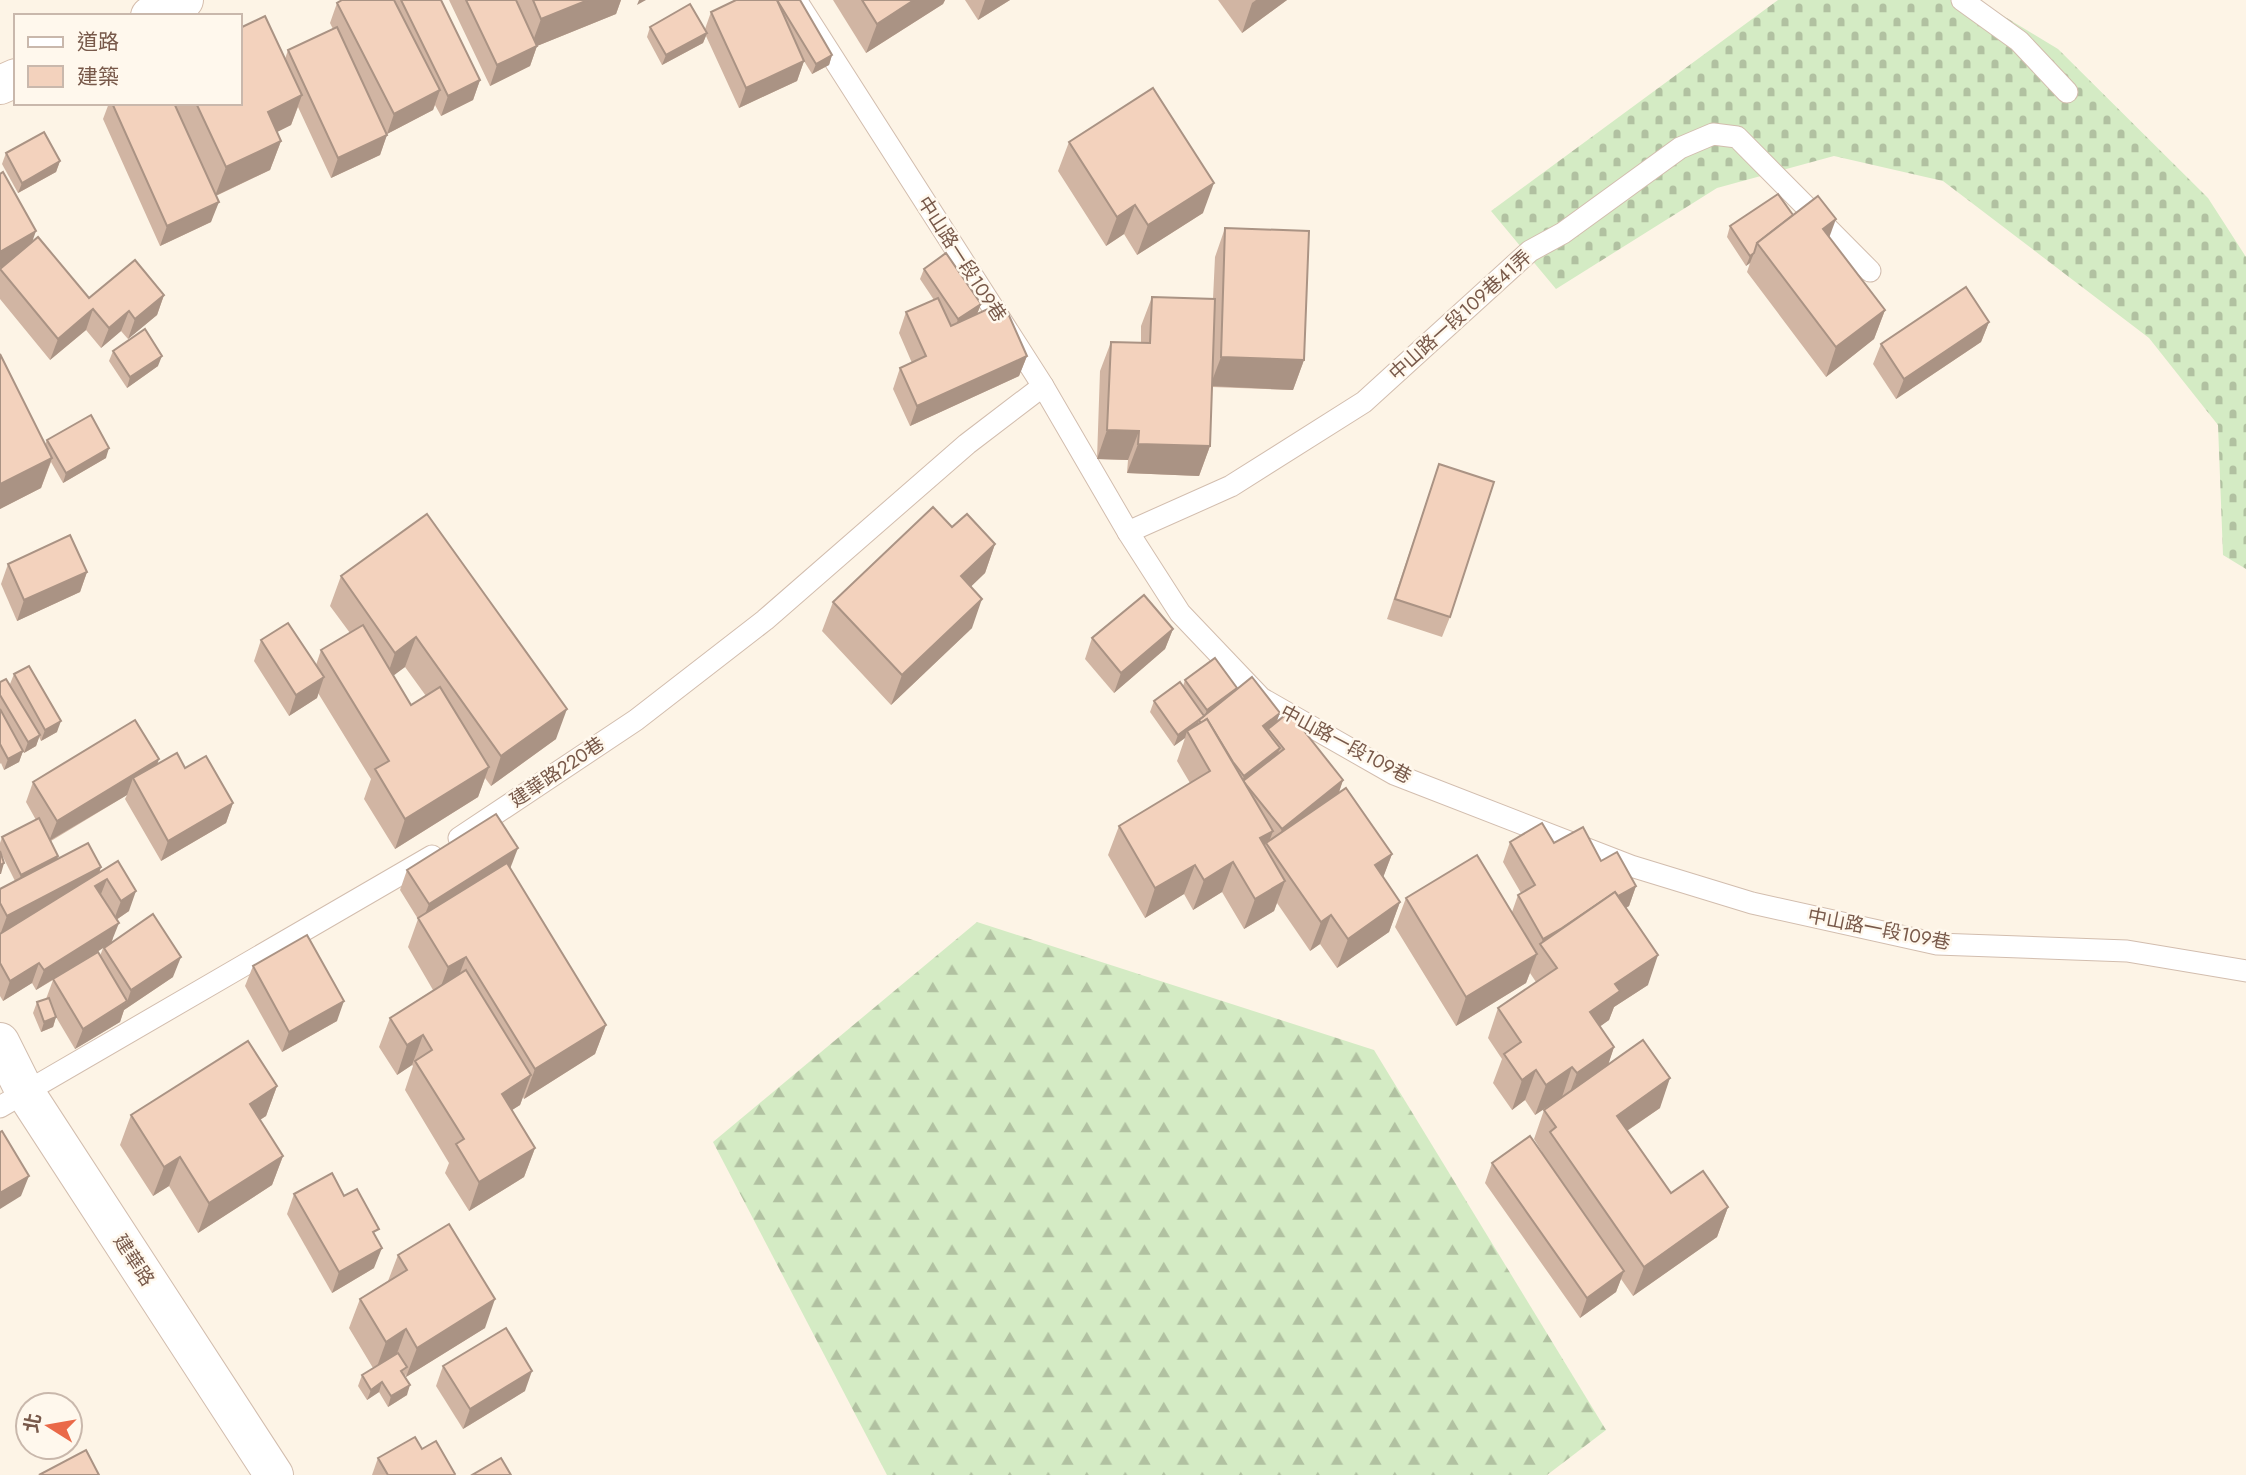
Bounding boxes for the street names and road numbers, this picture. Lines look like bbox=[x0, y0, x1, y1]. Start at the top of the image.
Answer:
street label: 中山路一段109巷 bbox=[911, 191, 1013, 327]
street label: 中山路一段109巷41弄 bbox=[1383, 244, 1537, 386]
street label: 中山路一段109巷 bbox=[1276, 698, 1416, 790]
street label: 建華路220巷 bbox=[504, 730, 610, 814]
street label: 中山路一段109巷 bbox=[1805, 902, 1953, 956]
street label: 建華路 bbox=[107, 1229, 161, 1291]

